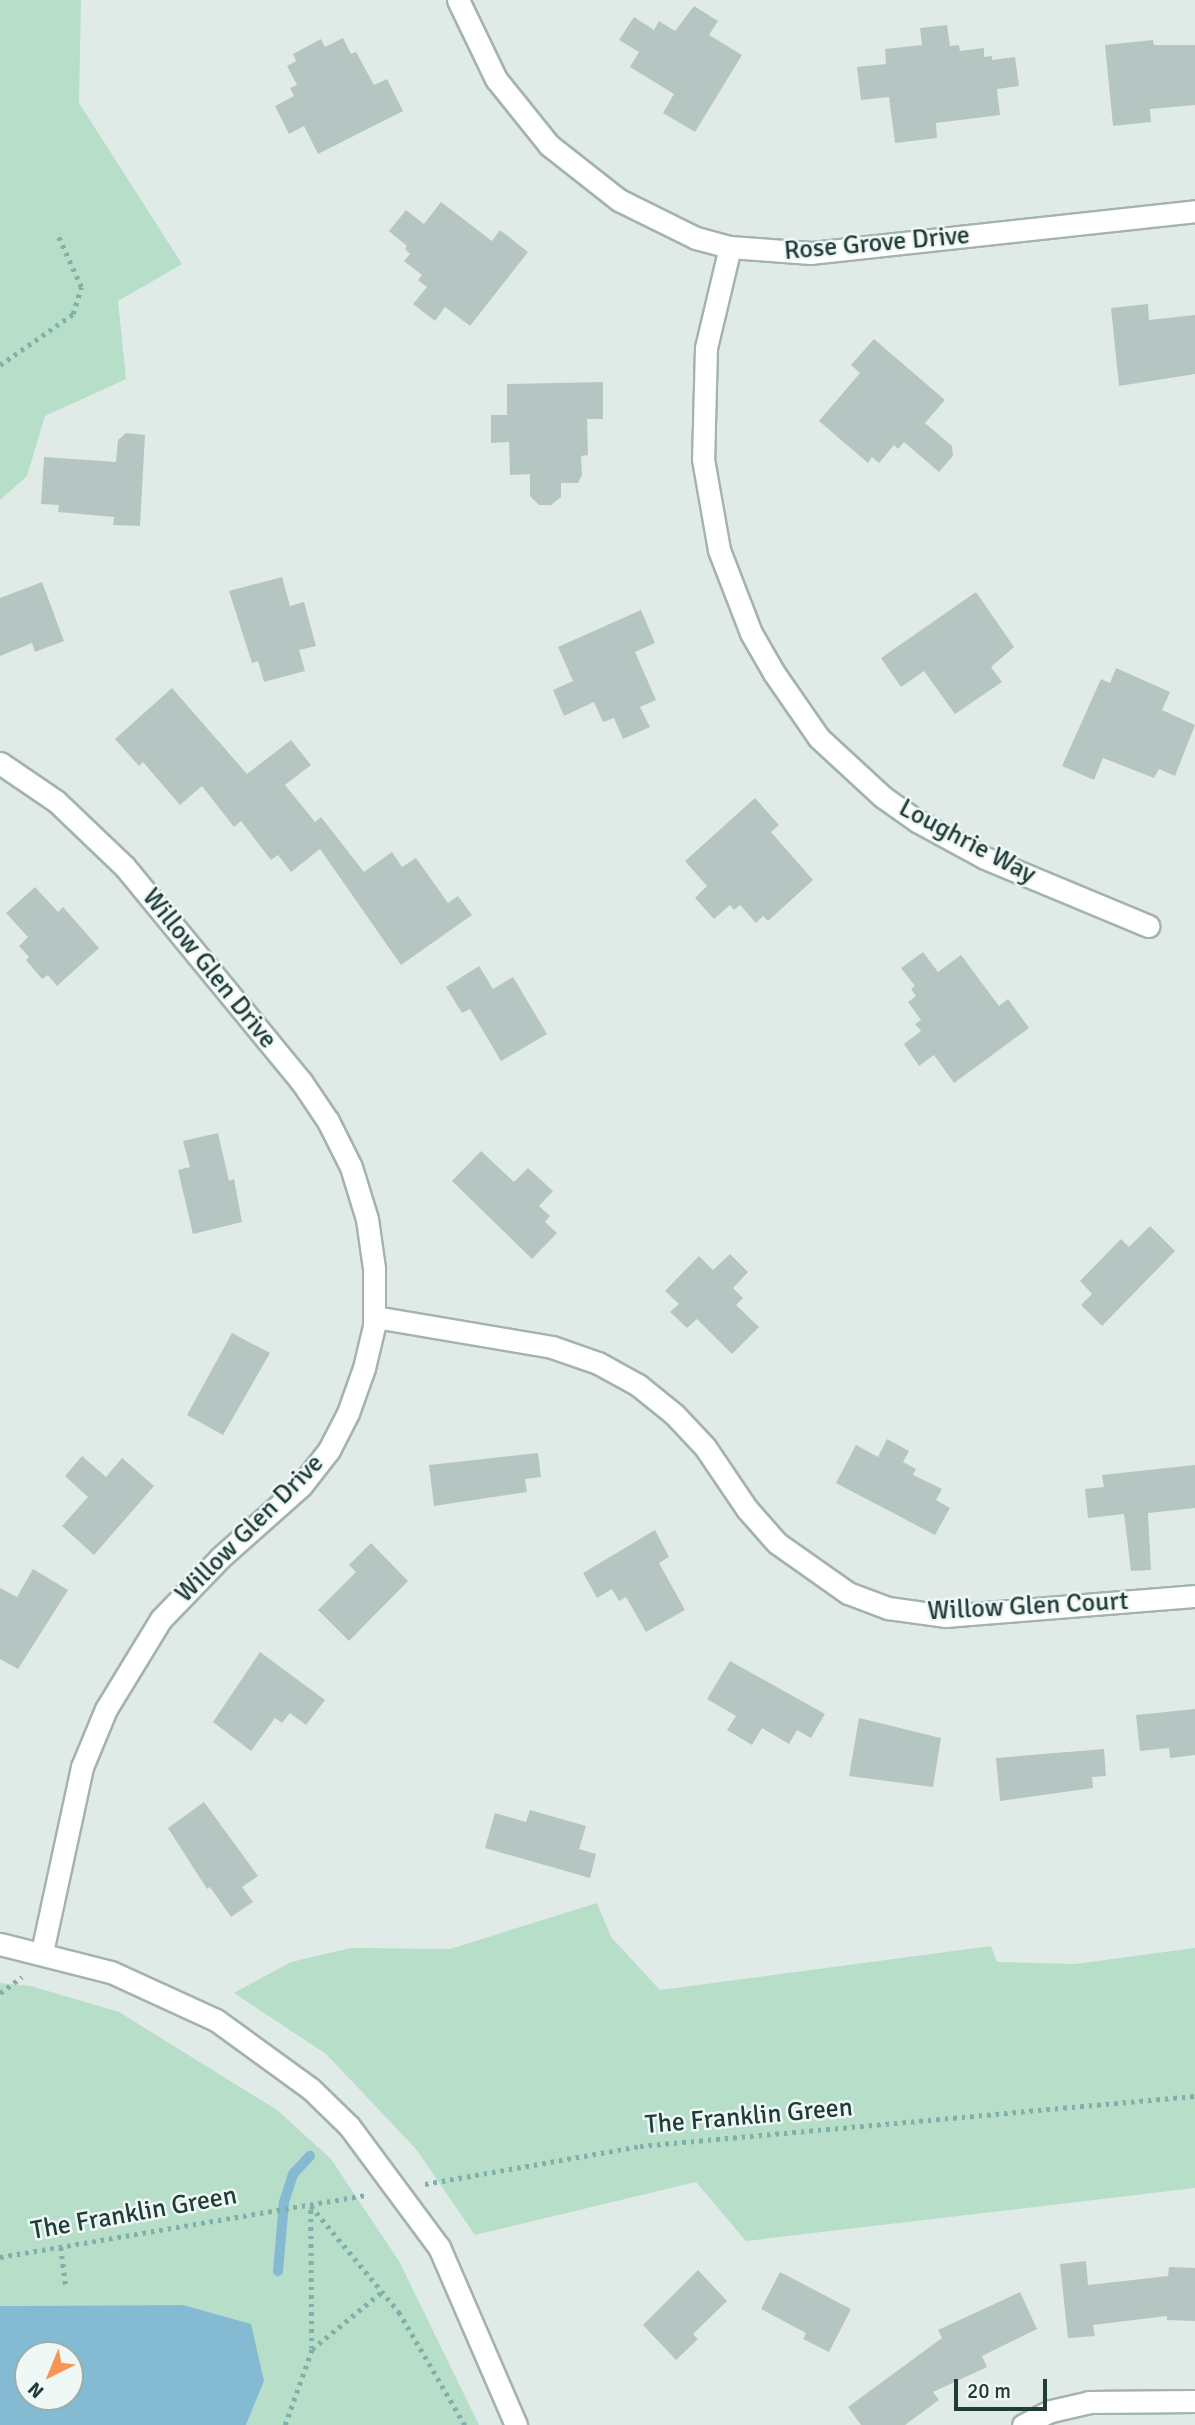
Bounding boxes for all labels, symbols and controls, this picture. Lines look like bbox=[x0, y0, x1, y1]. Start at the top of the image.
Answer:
street label: Rose Grove Drive bbox=[783, 220, 971, 268]
street label: Loughrie Way bbox=[893, 793, 1041, 891]
street label: Willow Glen Drive bbox=[135, 883, 283, 1055]
street label: Willow Glen Drive bbox=[169, 1448, 331, 1610]
street label: Willow Glen Court bbox=[927, 1586, 1129, 1628]
street label: The Franklin Green bbox=[644, 2092, 854, 2142]
street label: The Franklin Green bbox=[29, 2181, 239, 2247]
north arrow bbox=[14, 2341, 84, 2411]
scale bar bbox=[957, 2366, 1050, 2410]
text: N bbox=[23, 2377, 49, 2403]
text: 20 m bbox=[967, 2378, 1011, 2404]

